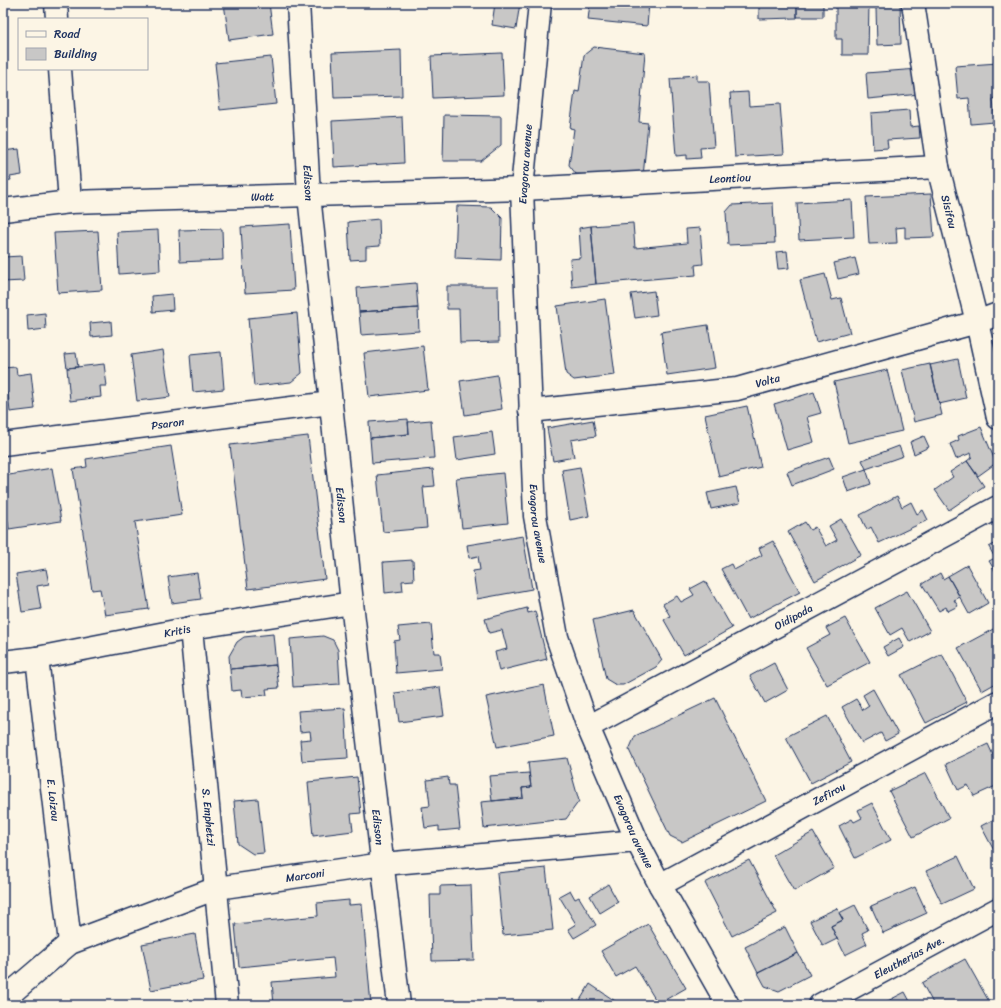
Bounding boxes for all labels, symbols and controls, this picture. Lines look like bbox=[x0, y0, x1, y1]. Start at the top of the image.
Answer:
legend bbox=[18, 18, 148, 70]
text: Road bbox=[54, 23, 81, 45]
text: Building bbox=[54, 43, 97, 65]
street label: Evagorou avenue bbox=[513, 123, 538, 205]
street label: Edisson bbox=[297, 164, 319, 202]
street label: Leontiou bbox=[709, 168, 751, 189]
street label: Watt bbox=[251, 187, 274, 207]
street label: Sisifou bbox=[935, 193, 962, 231]
street label: Volta bbox=[753, 368, 783, 393]
street label: Psaron bbox=[150, 412, 186, 435]
street label: Evagorou avenue bbox=[524, 483, 552, 565]
street label: Edisson bbox=[330, 486, 353, 524]
street label: Oidipoda bbox=[771, 599, 817, 635]
street label: Kritis bbox=[162, 619, 193, 643]
street label: Zefirou bbox=[809, 777, 849, 811]
street label: E. Loizou bbox=[41, 778, 65, 822]
street label: S. Emphetzi bbox=[196, 787, 221, 848]
street label: Evagorou avenue bbox=[608, 791, 659, 872]
street label: Edisson bbox=[366, 808, 389, 846]
street label: Marconi bbox=[285, 863, 327, 888]
street label: Eleutherias Ave. bbox=[870, 930, 948, 985]

